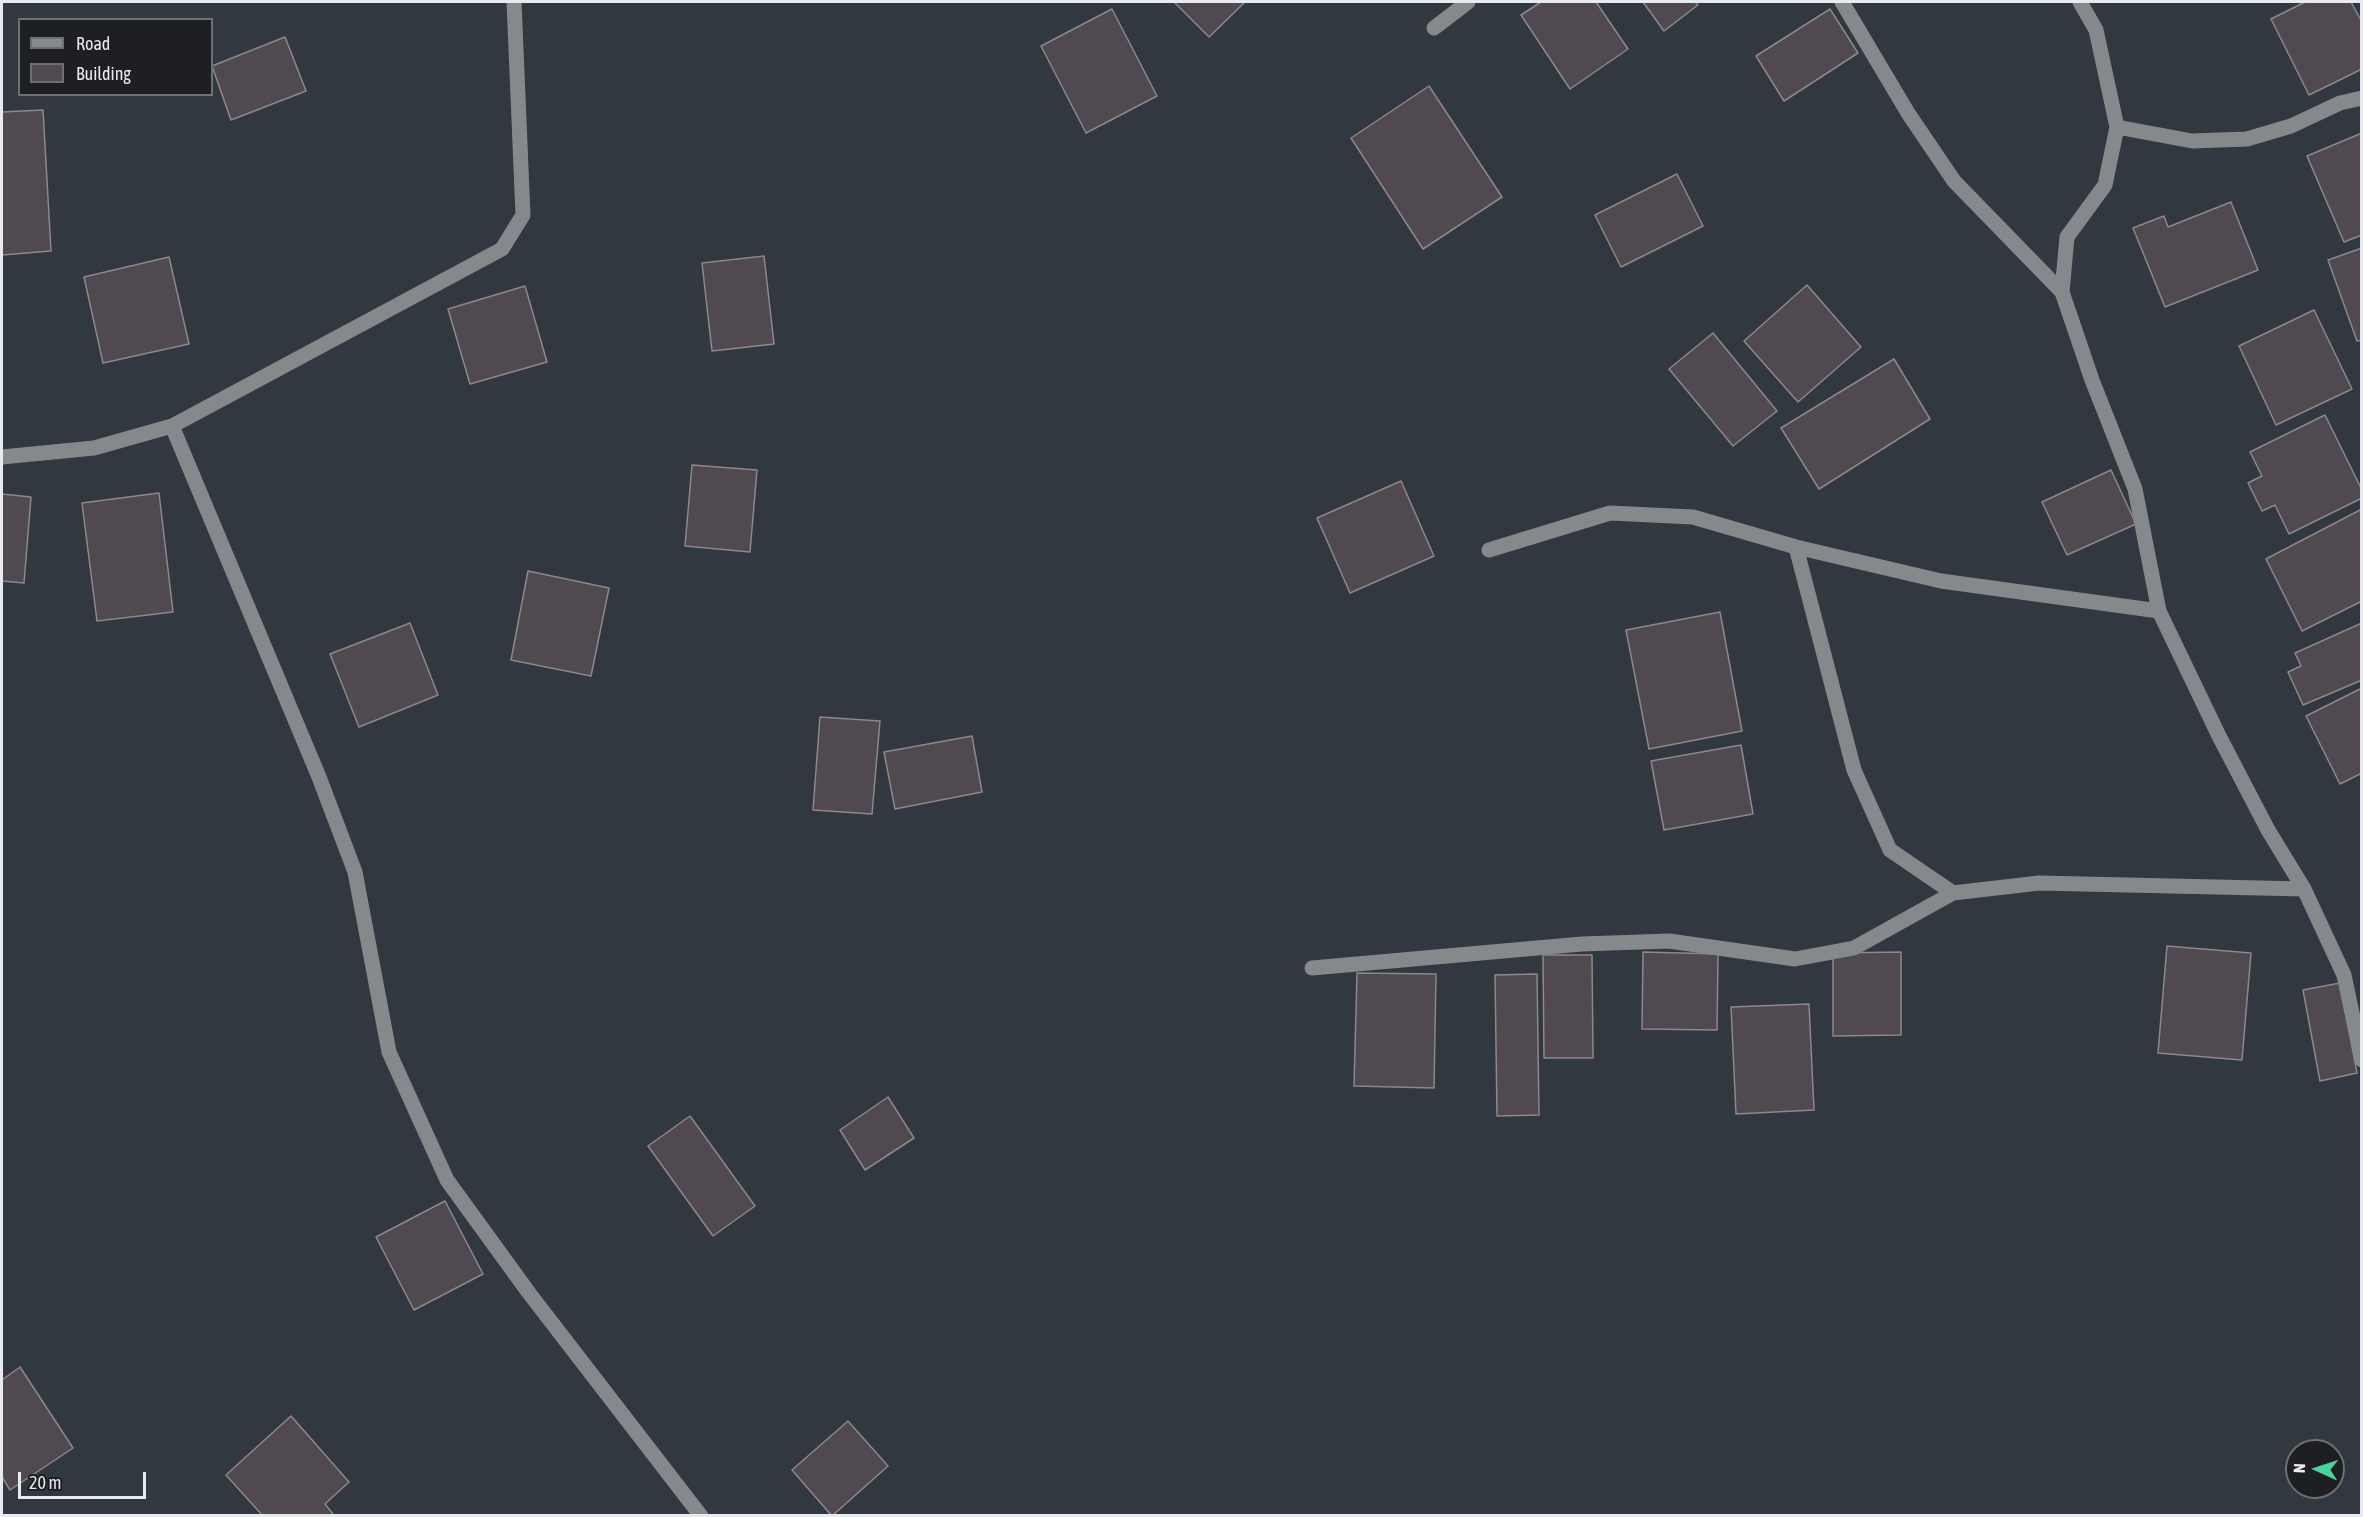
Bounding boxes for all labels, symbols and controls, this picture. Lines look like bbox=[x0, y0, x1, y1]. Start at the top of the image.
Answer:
legend bbox=[18, 18, 213, 96]
text: Road bbox=[76, 33, 110, 54]
text: Building bbox=[76, 63, 131, 84]
north arrow bbox=[2285, 1439, 2345, 1499]
scale bar bbox=[21, 1460, 148, 1498]
text: N bbox=[2290, 1463, 2308, 1473]
text: 20 m bbox=[29, 1472, 61, 1493]

